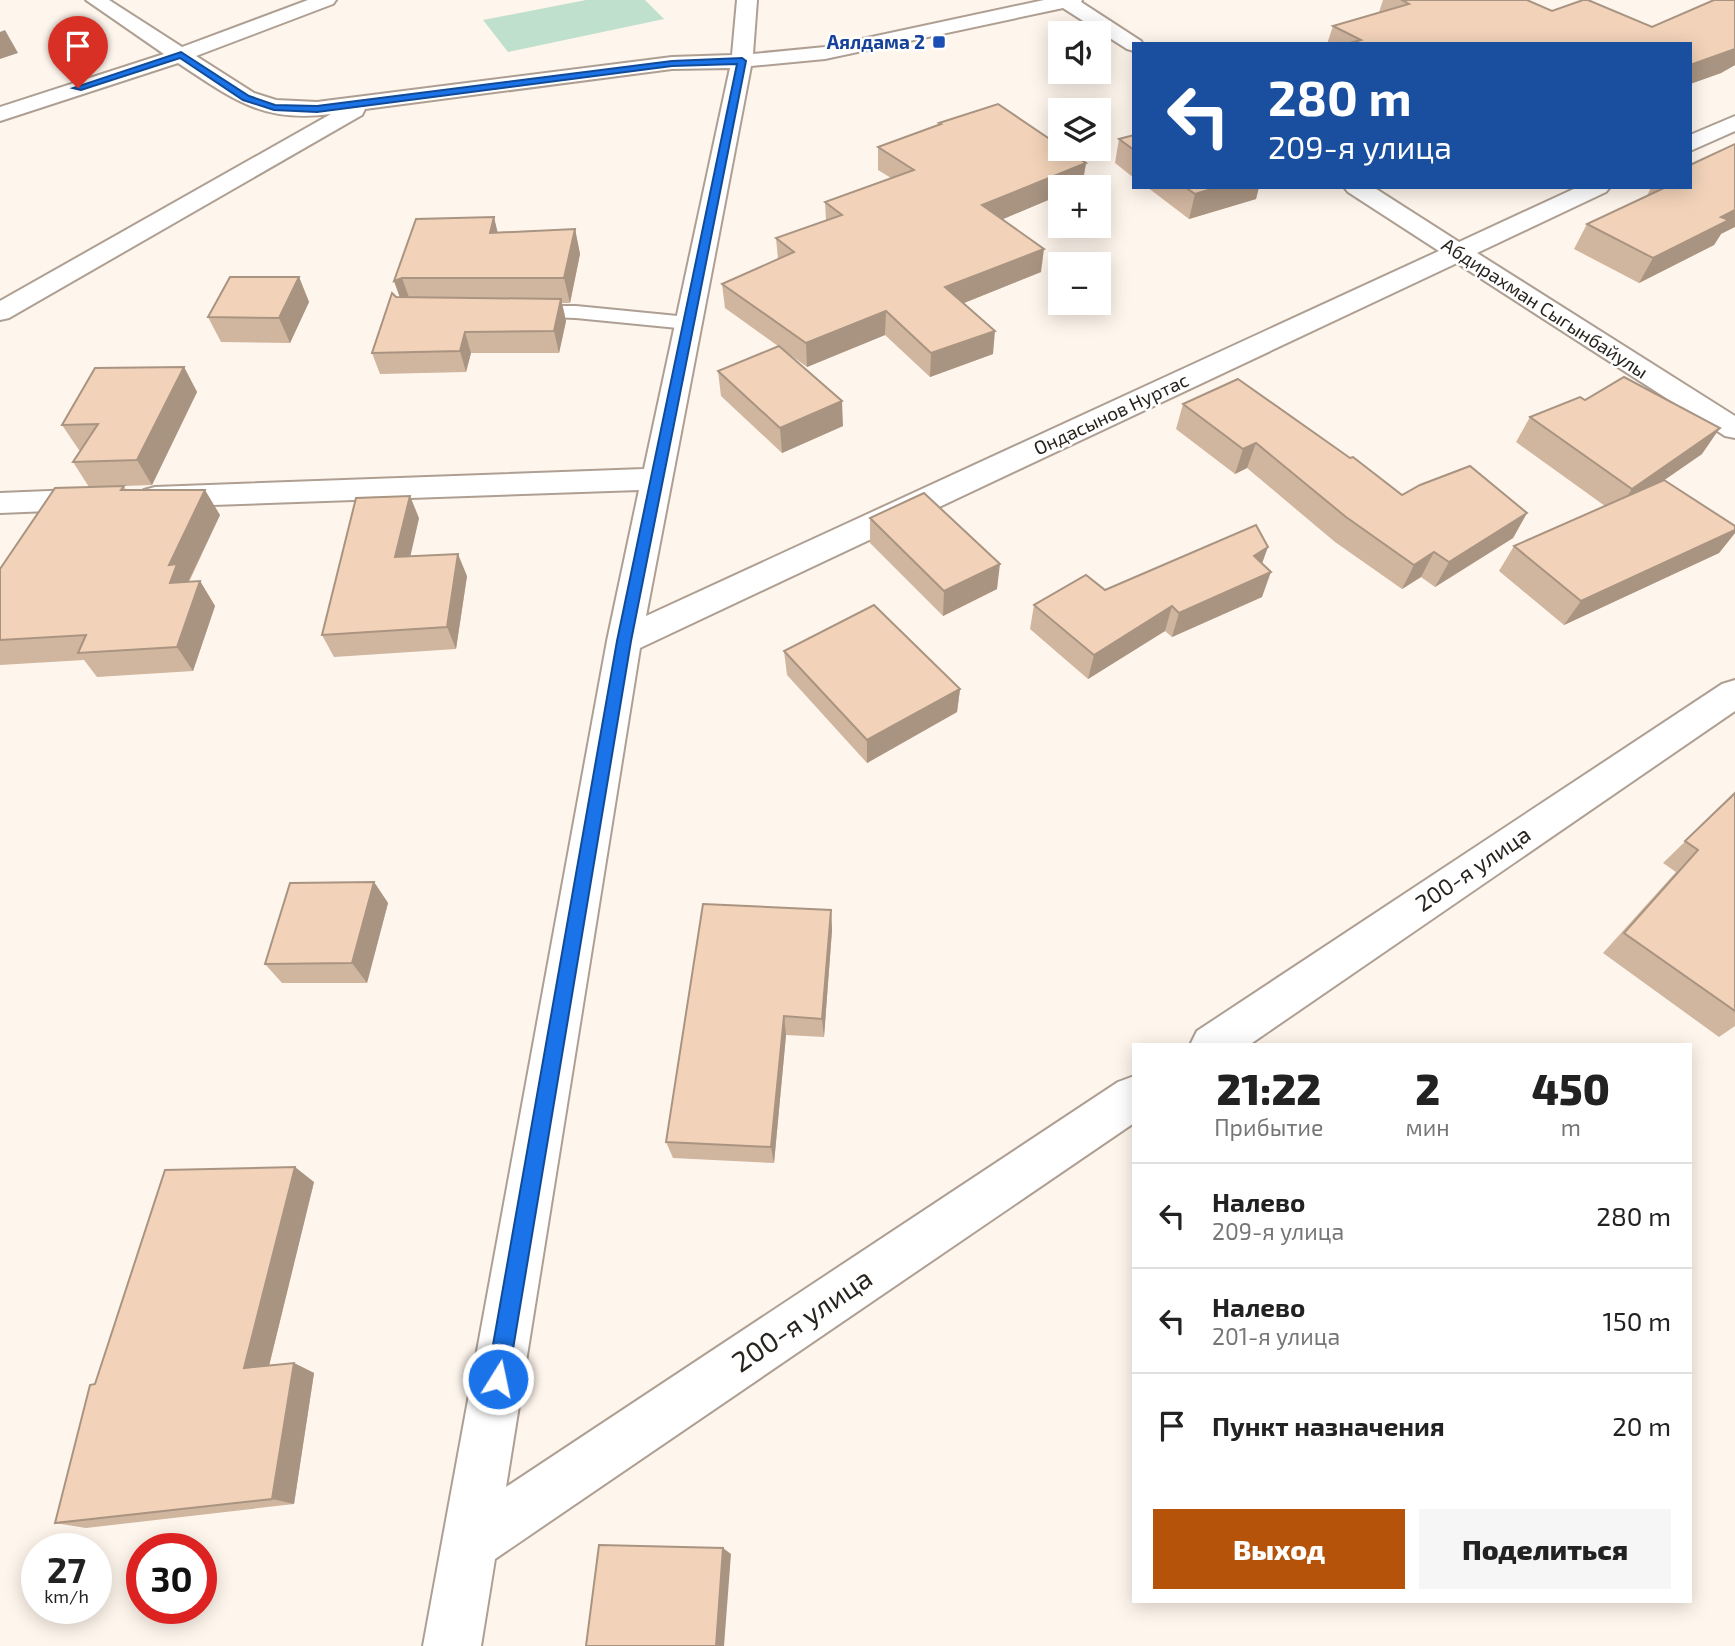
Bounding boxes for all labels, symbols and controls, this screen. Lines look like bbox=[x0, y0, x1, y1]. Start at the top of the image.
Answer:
pin bbox=[48, 16, 108, 88]
map controls bbox=[1048, 21, 1111, 315]
button: sound bbox=[1048, 21, 1111, 84]
icon: arrive bbox=[59, 27, 97, 65]
place label: Аялдама 2 bbox=[827, 30, 925, 53]
marker: Аялдама 2 bbox=[931, 34, 947, 50]
text: 280 m bbox=[1268, 67, 1412, 126]
icon: left bbox=[1153, 70, 1244, 161]
button: layers bbox=[1048, 98, 1111, 161]
text: 209-я улица bbox=[1268, 127, 1452, 165]
button: + bbox=[1048, 175, 1111, 238]
street label: Абдирахман Сыгынбайулы bbox=[1437, 232, 1653, 384]
button: − bbox=[1048, 252, 1111, 315]
street label: Ондасынов Нуртас bbox=[1030, 368, 1192, 460]
street label: 200-я улица bbox=[1410, 819, 1536, 918]
text: 21:22 bbox=[1216, 1063, 1321, 1113]
text: 2 bbox=[1415, 1063, 1440, 1113]
text: 450 bbox=[1532, 1063, 1610, 1113]
text: Прибытие bbox=[1214, 1113, 1323, 1141]
text: мин bbox=[1406, 1113, 1450, 1141]
text: m bbox=[1561, 1113, 1581, 1141]
text: Налево bbox=[1212, 1186, 1305, 1217]
icon: left bbox=[1153, 1197, 1191, 1235]
text: 280 m bbox=[1596, 1200, 1671, 1231]
text: 209-я улица bbox=[1212, 1217, 1344, 1245]
street label: 200-я улица bbox=[725, 1260, 878, 1378]
text: Налево bbox=[1212, 1291, 1305, 1322]
icon: left bbox=[1153, 1302, 1191, 1340]
text: 150 m bbox=[1602, 1305, 1671, 1336]
text: 201-я улица bbox=[1212, 1322, 1340, 1350]
position arrow bbox=[461, 1342, 535, 1416]
icon: arrive bbox=[1153, 1407, 1191, 1445]
text: Пункт назначения bbox=[1212, 1410, 1445, 1441]
text: 20 m bbox=[1612, 1410, 1671, 1441]
button: Выход bbox=[1153, 1509, 1405, 1589]
button: Поделиться bbox=[1419, 1509, 1671, 1589]
speed limit sign: 30 bbox=[126, 1533, 217, 1624]
text: 27 bbox=[47, 1548, 86, 1590]
text: km/h bbox=[44, 1585, 89, 1607]

